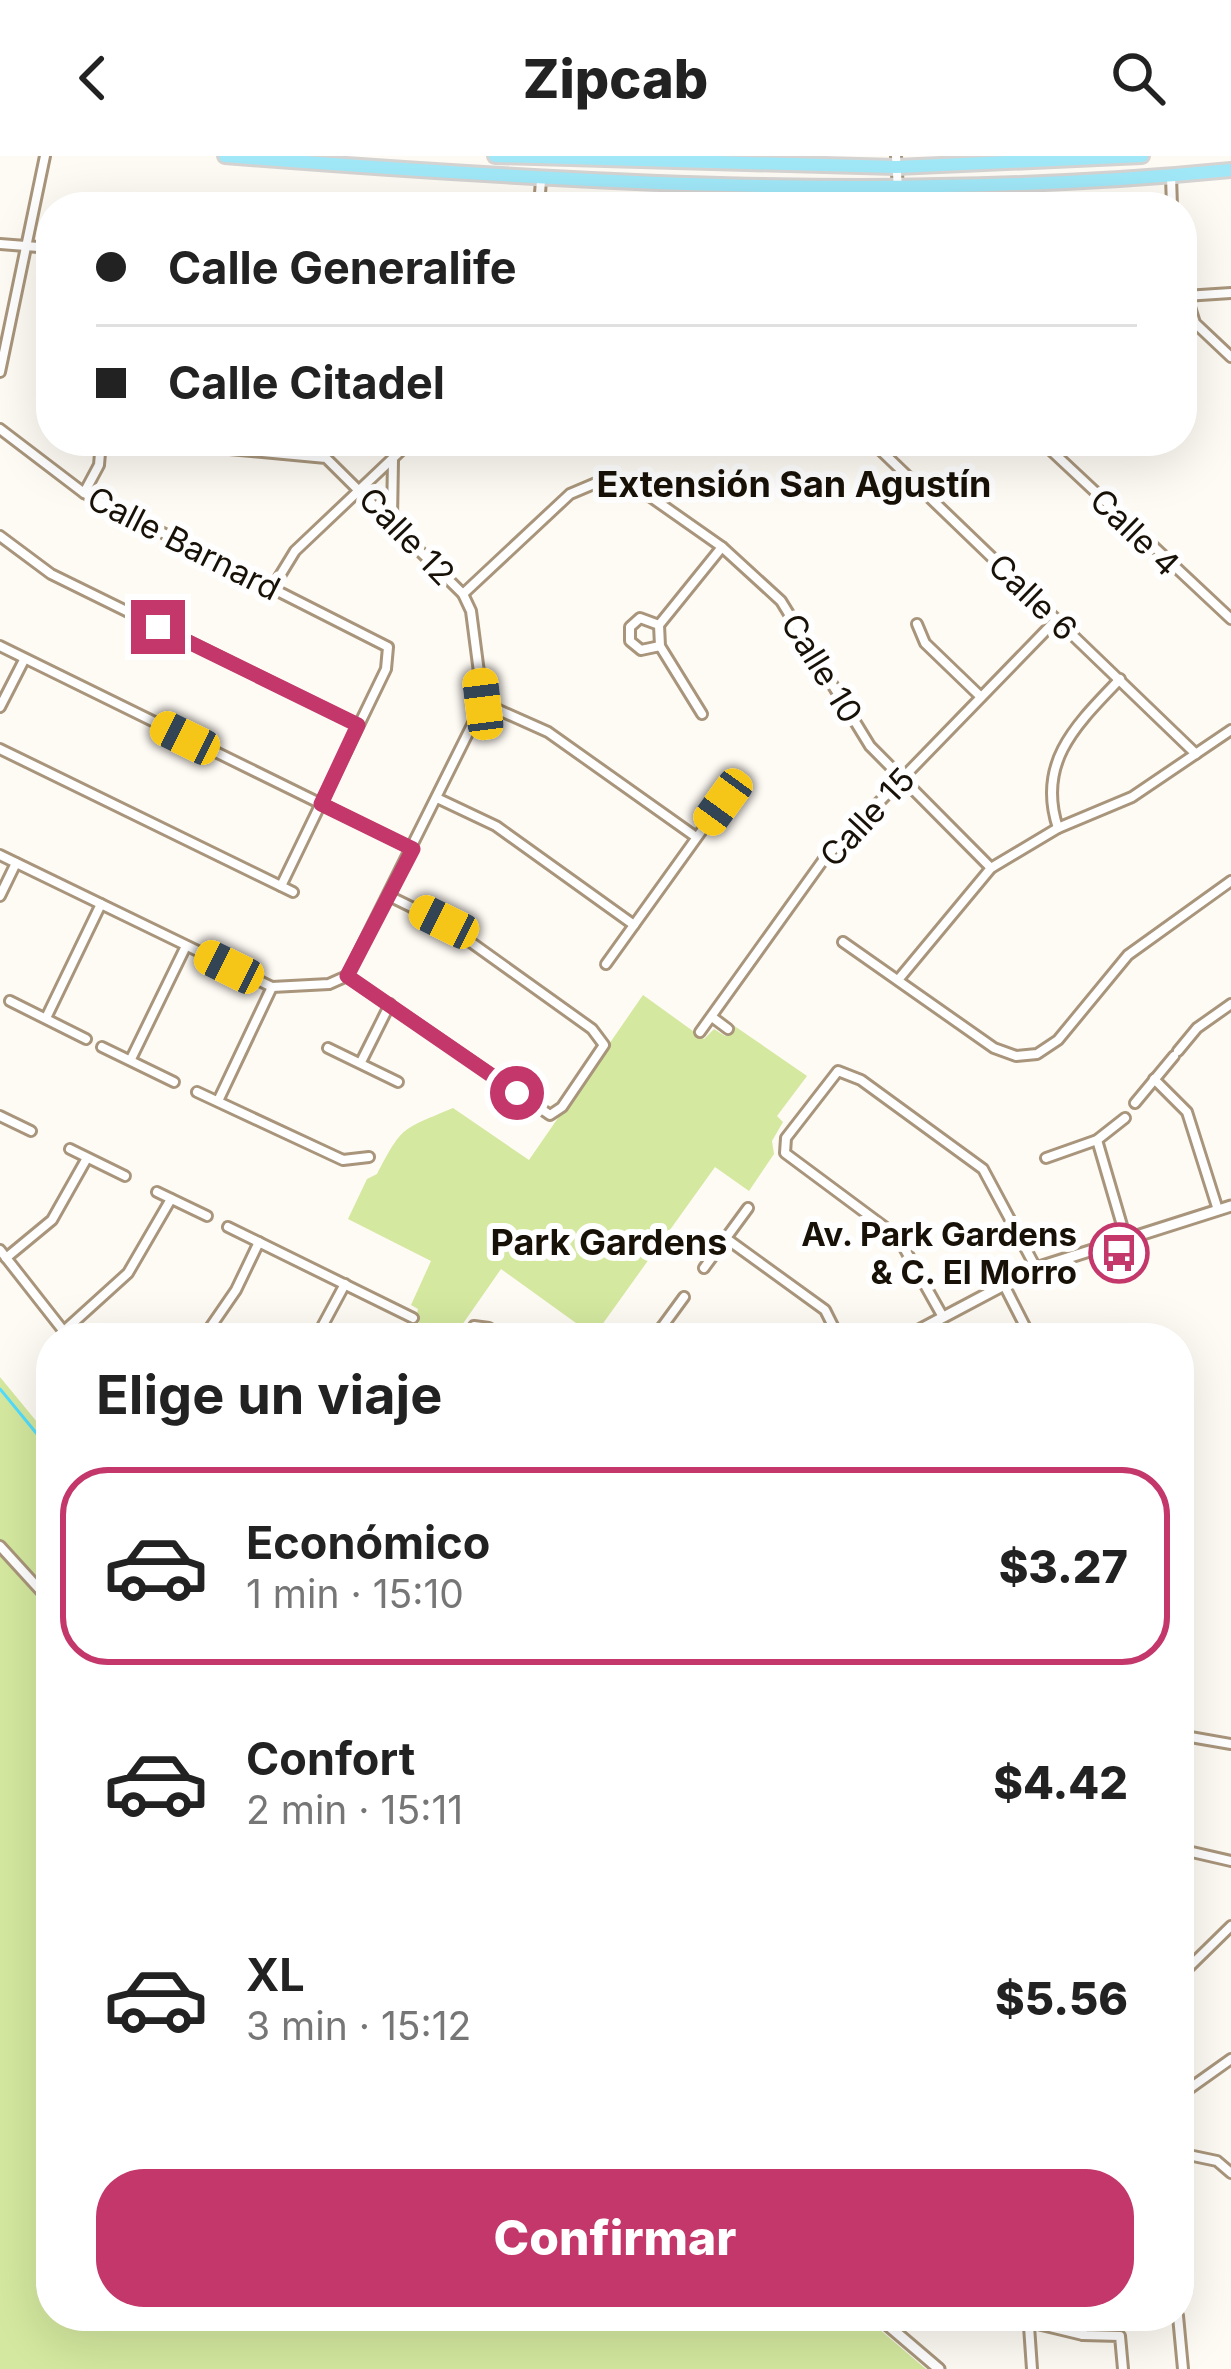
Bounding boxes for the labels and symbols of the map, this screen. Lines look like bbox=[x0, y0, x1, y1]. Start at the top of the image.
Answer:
district label: Extensión San Agustín bbox=[596, 462, 992, 506]
street label: Calle Barnard bbox=[81, 477, 287, 609]
street label: Calle 12 bbox=[351, 479, 463, 593]
street label: Calle 4 bbox=[1082, 480, 1188, 584]
street label: Calle 6 bbox=[980, 545, 1086, 649]
route end bbox=[131, 600, 185, 654]
street label: Calle 10 bbox=[773, 606, 871, 730]
car bbox=[461, 666, 505, 742]
car bbox=[145, 706, 225, 770]
street label: Calle 15 bbox=[811, 759, 923, 875]
car bbox=[687, 762, 759, 842]
car bbox=[404, 890, 484, 954]
car bbox=[189, 935, 269, 999]
route start bbox=[490, 1066, 544, 1120]
place label: Av. Park Gardens & C. El Morro bbox=[801, 1214, 1077, 1292]
district label: Park Gardens bbox=[491, 1220, 727, 1264]
bus stop icon: Av. Park Gardens & C. El Morro bbox=[1088, 1222, 1150, 1284]

